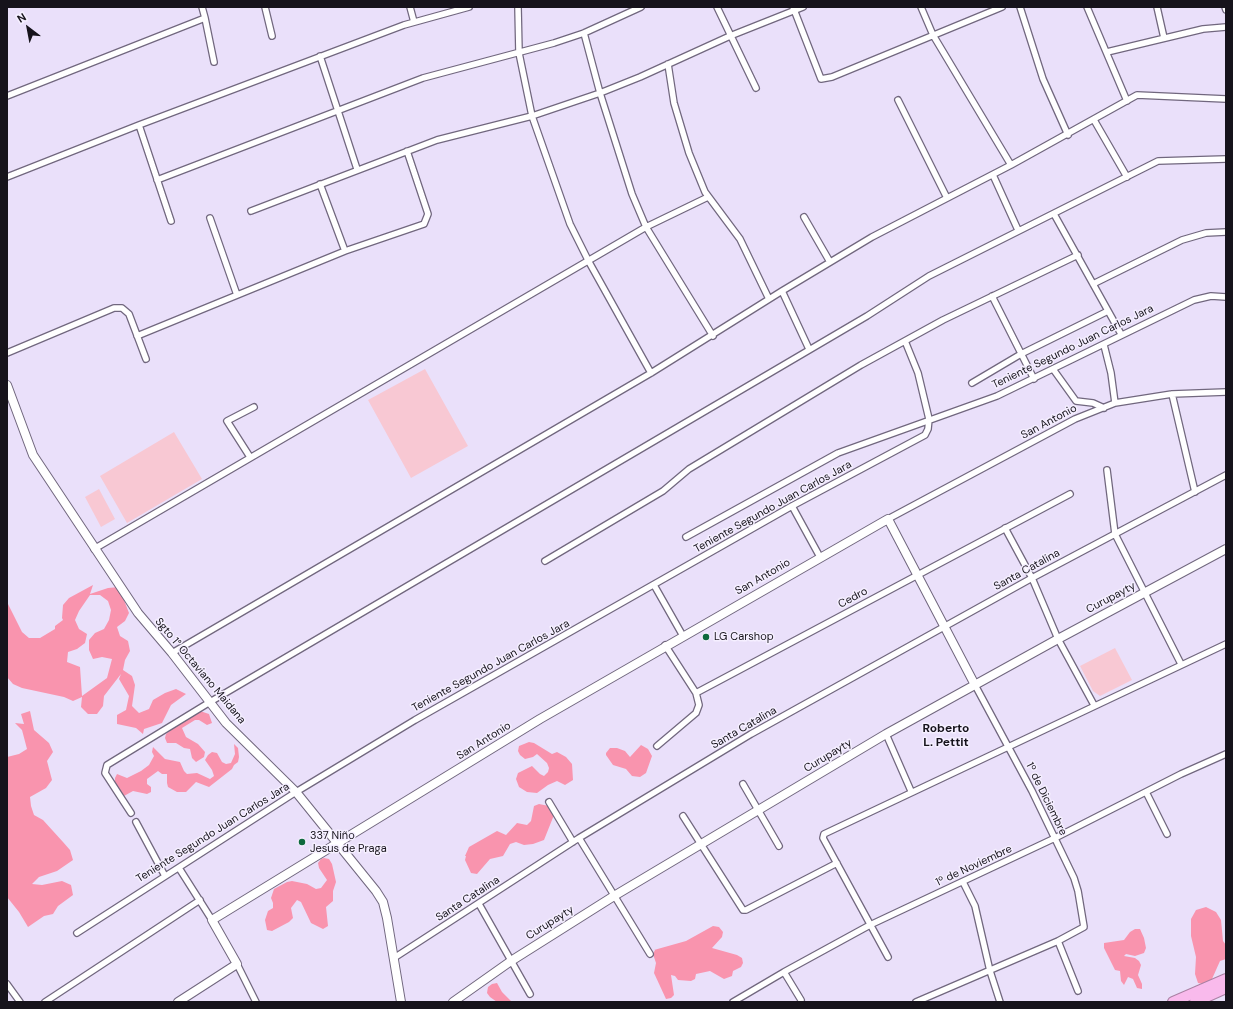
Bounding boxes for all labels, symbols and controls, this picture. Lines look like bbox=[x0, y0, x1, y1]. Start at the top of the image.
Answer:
north arrow bbox=[8, 8, 48, 48]
text: N bbox=[15, 10, 29, 26]
street label: Teniente Segundo Juan Carlos Jara bbox=[990, 302, 1156, 392]
street label: San Antonio bbox=[1019, 402, 1079, 442]
street label: Teniente Segundo Juan Carlos Jara bbox=[692, 458, 854, 556]
street label: Santa Catalina bbox=[992, 546, 1062, 594]
street label: San Antonio bbox=[733, 556, 793, 598]
street label: Curupayty bbox=[1084, 580, 1138, 616]
street label: Cedro bbox=[836, 585, 870, 611]
street label: Sgto 1° Octaviano Maidana bbox=[152, 615, 248, 727]
street label: Teniente Segundo Juan Carlos Jara bbox=[410, 617, 572, 715]
place label: LG Carshop bbox=[714, 630, 774, 644]
marker: LG Carshop bbox=[701, 632, 711, 642]
street label: Santa Catalina bbox=[709, 704, 779, 752]
street label: San Antonio bbox=[454, 719, 514, 763]
district label: Roberto L. Pettit bbox=[923, 722, 969, 750]
street label: Curupayty bbox=[802, 736, 854, 776]
street label: 1º de Diciembre bbox=[1023, 760, 1069, 838]
street label: Teniente Segundo Juan Carlos Jara bbox=[134, 780, 292, 886]
place label: 337 Niño Jesus de Praga bbox=[310, 829, 387, 855]
marker: 337 Niño Jesus de Praga bbox=[297, 837, 307, 847]
street label: 1º de Noviembre bbox=[934, 843, 1014, 889]
street label: Santa Catalina bbox=[434, 874, 502, 924]
street label: Curupayty bbox=[524, 903, 576, 943]

